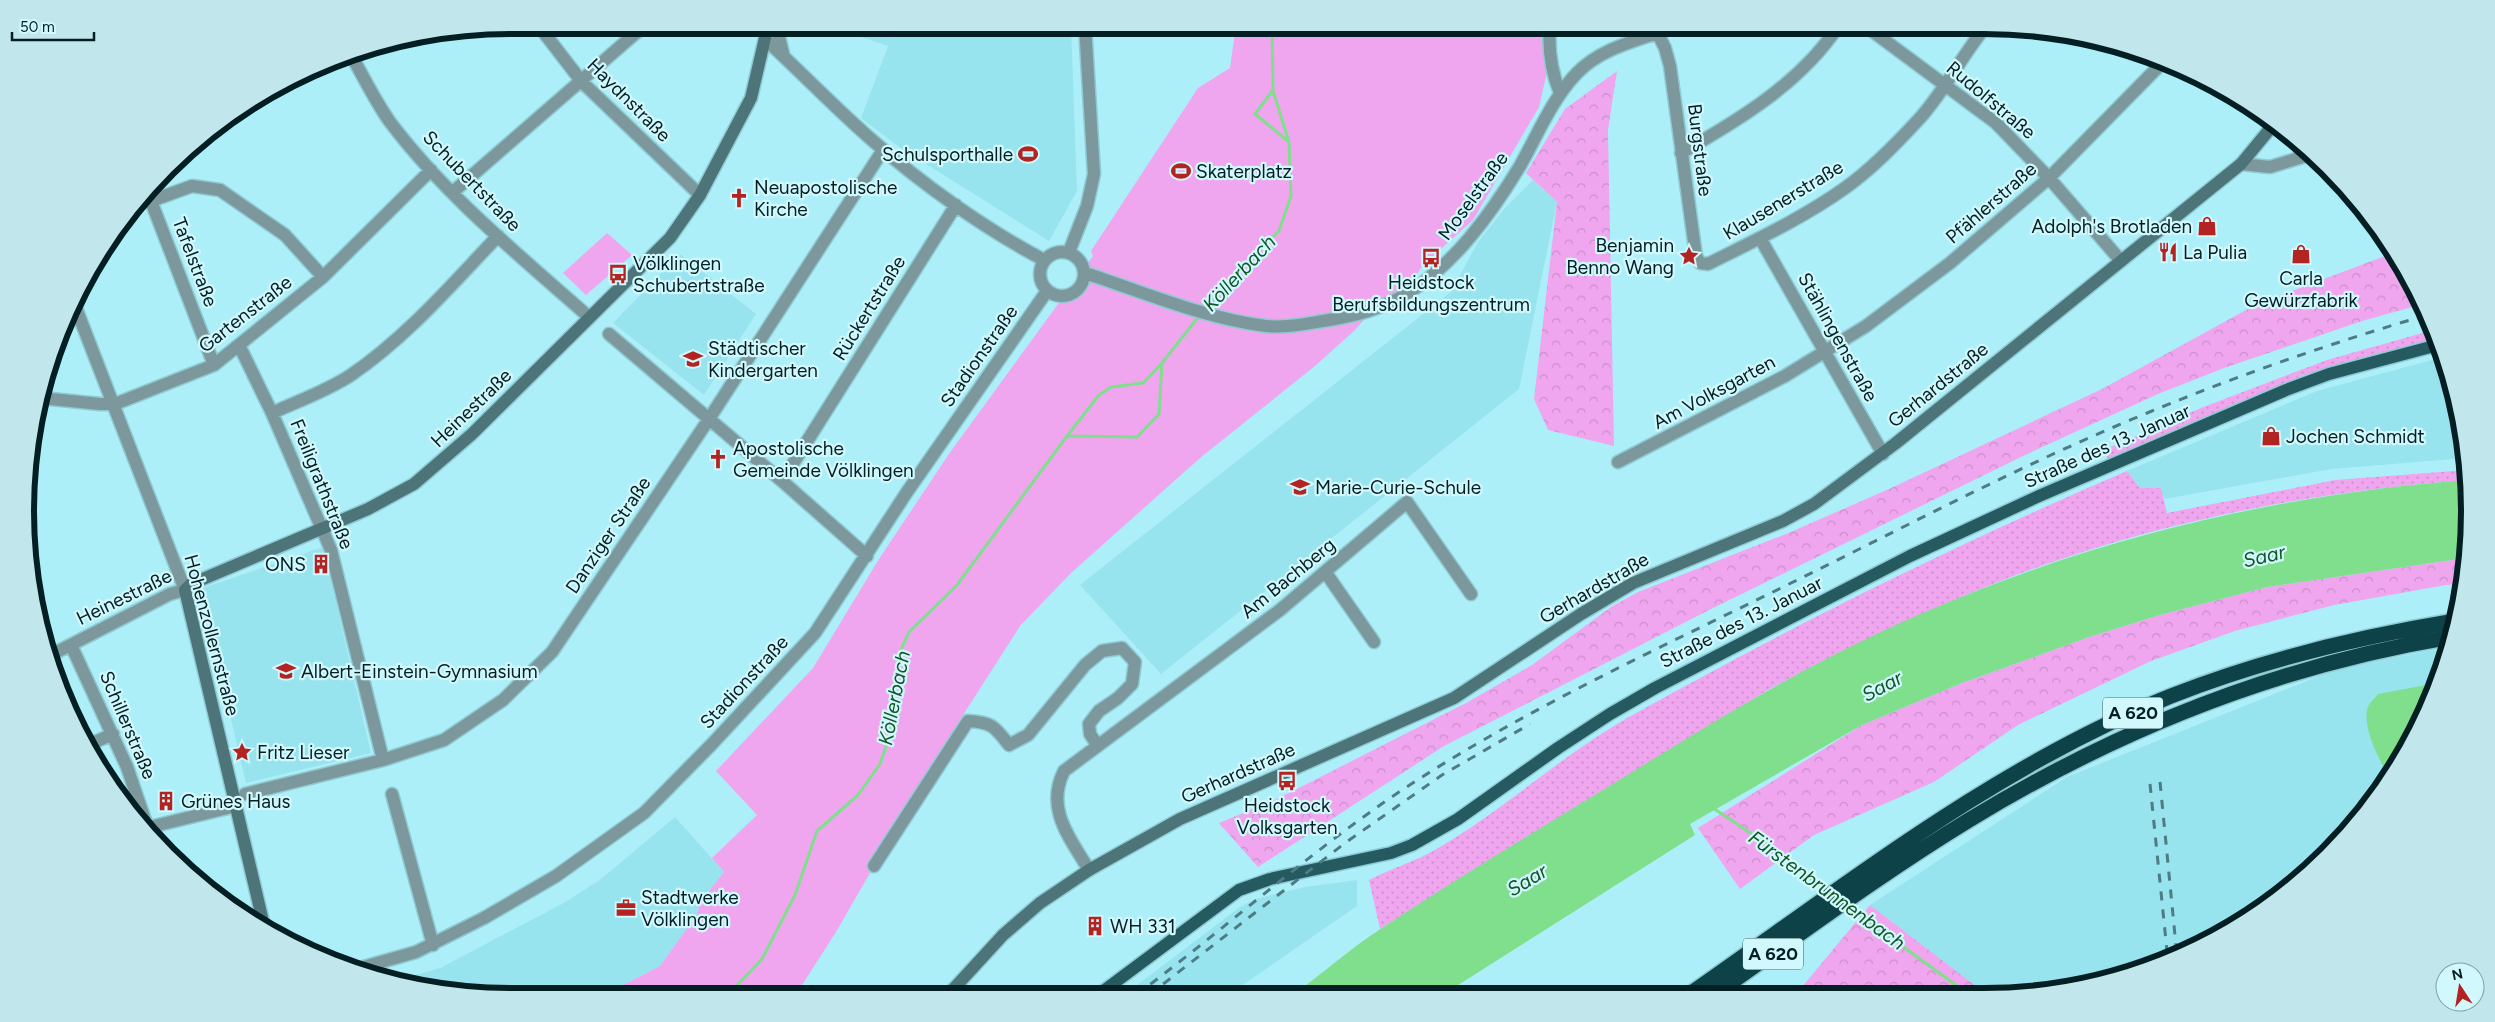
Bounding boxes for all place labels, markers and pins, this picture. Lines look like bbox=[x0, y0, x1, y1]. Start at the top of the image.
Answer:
place label: Schulsporthalle bbox=[882, 143, 1013, 166]
sports icon: Schulsporthalle bbox=[1017, 143, 1039, 165]
sports icon: Skaterplatz bbox=[1170, 160, 1192, 182]
place label: Skaterplatz bbox=[1196, 160, 1292, 183]
place label: Neuapostolische Kirche bbox=[754, 176, 897, 221]
church icon: Neuapostolische Kirche bbox=[728, 187, 750, 209]
place label: Adolph's Brotladen bbox=[2032, 215, 2192, 238]
shop icon: Adolph's Brotladen bbox=[2196, 215, 2218, 237]
place label: Benjamin Benno Wang bbox=[1566, 234, 1674, 279]
restaurant icon: La Pulia bbox=[2157, 241, 2179, 263]
place label: La Pulia bbox=[2183, 241, 2247, 264]
shop icon: Carla Gewürzfabrik bbox=[2290, 243, 2312, 265]
place icon: Benjamin Benno Wang bbox=[1678, 245, 1700, 267]
bus stop icon: Heidstock Berufsbildungszentrum bbox=[1420, 247, 1442, 269]
place label: Völklingen Schubertstraße bbox=[633, 252, 765, 297]
bus stop icon: Völklingen Schubertstraße bbox=[607, 263, 629, 285]
place label: Carla Gewürzfabrik bbox=[2244, 267, 2359, 312]
place label: Heidstock Berufsbildungszentrum bbox=[1332, 271, 1530, 316]
place label: Städtischer Kindergarten bbox=[708, 337, 818, 382]
school or university icon: Städtischer Kindergarten bbox=[682, 348, 704, 370]
shop icon: Jochen Schmidt bbox=[2260, 425, 2282, 447]
place label: Jochen Schmidt bbox=[2286, 425, 2425, 448]
place label: Apostolische Gemeinde Völklingen bbox=[733, 437, 914, 482]
church icon: Apostolische Gemeinde Völklingen bbox=[707, 448, 729, 470]
school or university icon: Marie-Curie-Schule bbox=[1289, 476, 1311, 498]
place label: Marie-Curie-Schule bbox=[1315, 476, 1481, 499]
place label: ONS bbox=[265, 553, 306, 576]
building icon: ONS bbox=[310, 553, 332, 575]
school or university icon: Albert-Einstein-Gymnasium bbox=[275, 660, 297, 682]
place label: Albert-Einstein-Gymnasium bbox=[301, 660, 538, 683]
place icon: Fritz Lieser bbox=[231, 741, 253, 763]
place label: Fritz Lieser bbox=[257, 741, 350, 764]
bus stop icon: Heidstock Volksgarten bbox=[1276, 770, 1298, 792]
building icon: Grünes Haus bbox=[155, 790, 177, 812]
place label: Grünes Haus bbox=[181, 790, 291, 813]
place label: Heidstock Volksgarten bbox=[1236, 794, 1338, 839]
place label: Stadtwerke Völklingen bbox=[641, 886, 739, 931]
office icon: Stadtwerke Völklingen bbox=[615, 897, 637, 919]
building icon: WH 331 bbox=[1084, 915, 1106, 937]
place label: WH 331 bbox=[1110, 915, 1176, 938]

